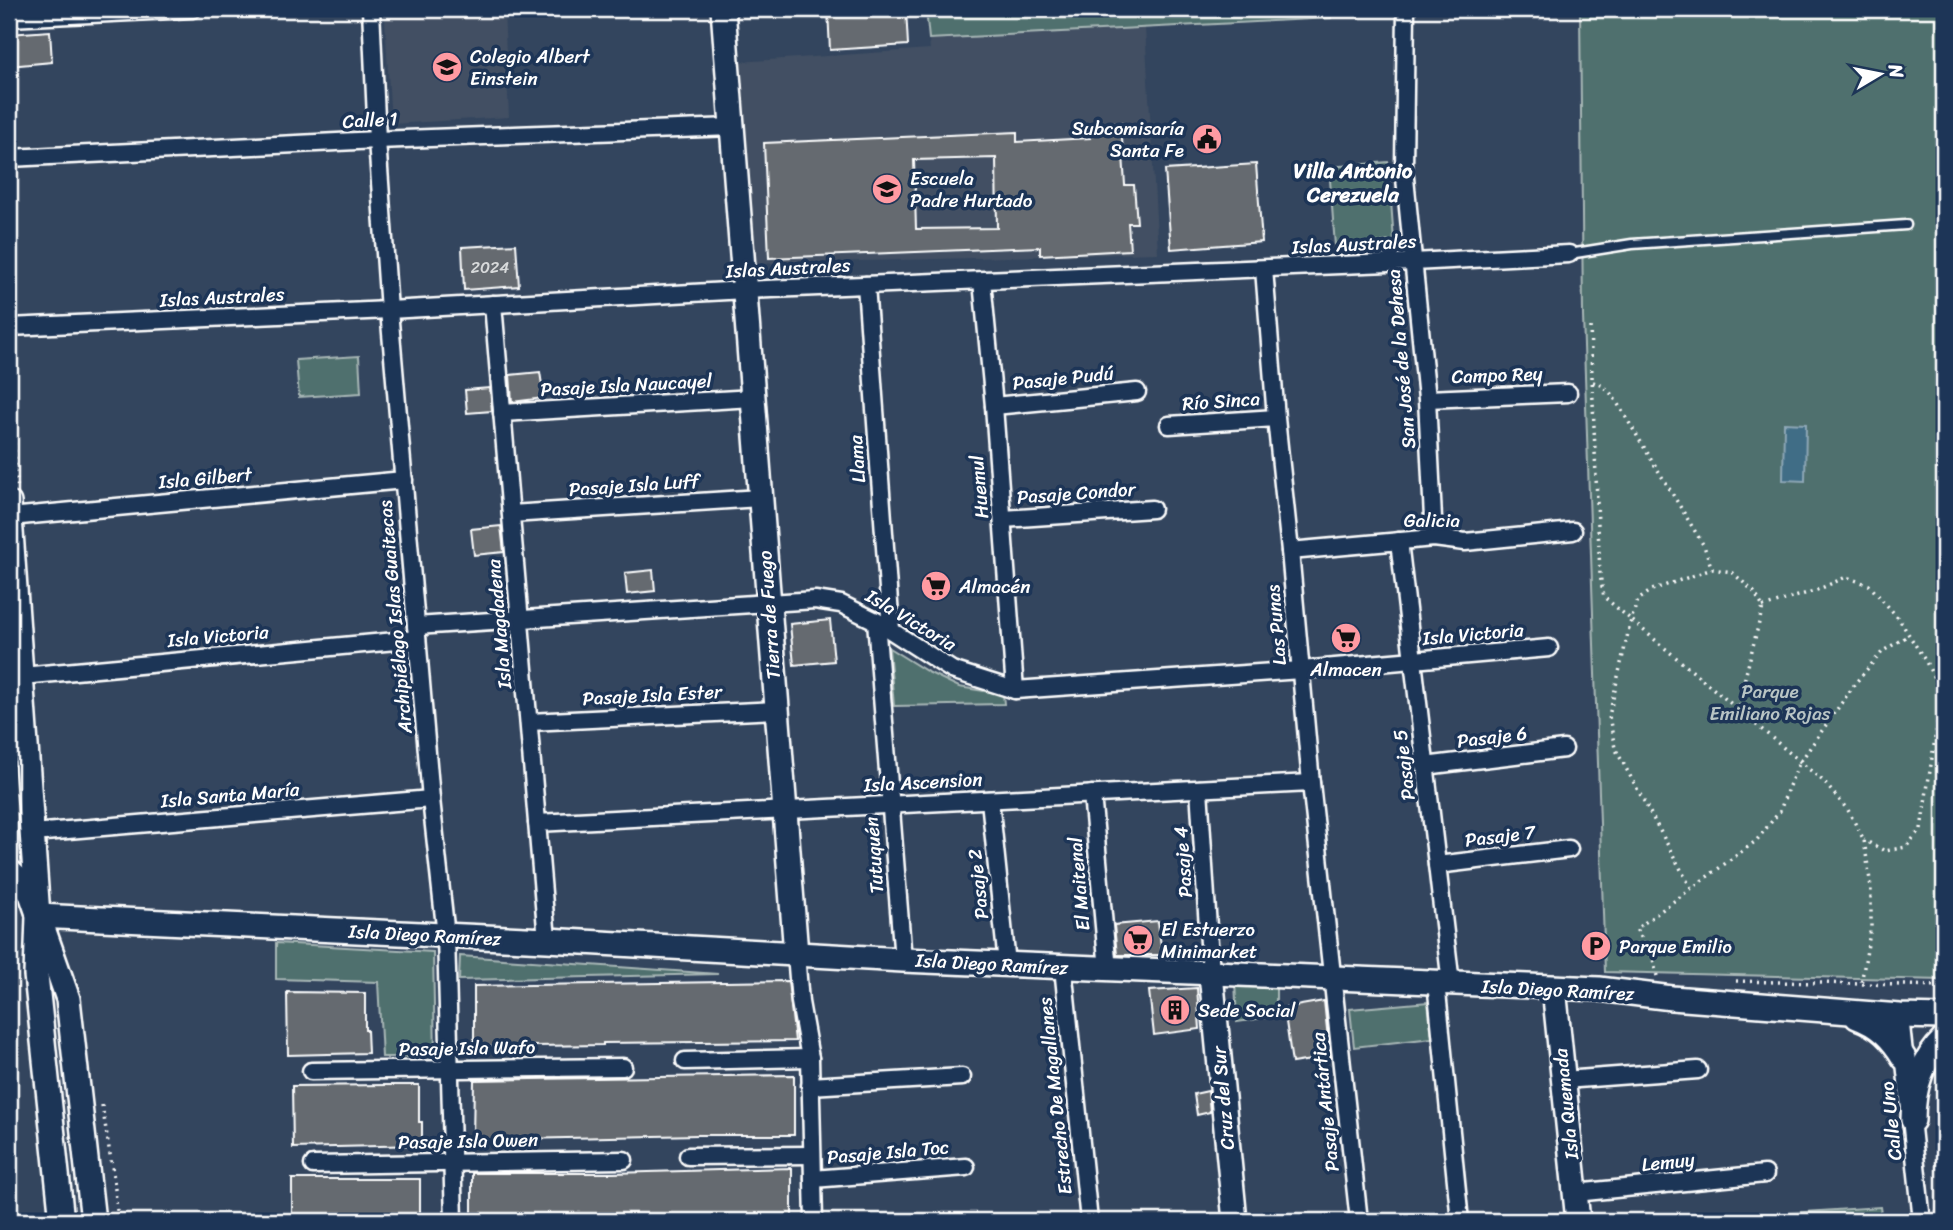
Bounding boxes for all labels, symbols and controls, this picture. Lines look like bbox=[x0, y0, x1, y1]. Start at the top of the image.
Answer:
north arrow bbox=[1844, 38, 1914, 108]
place label: Colegio Albert Einstein bbox=[470, 40, 591, 95]
school or university icon: Colegio Albert Einstein bbox=[430, 50, 464, 84]
text: N bbox=[1879, 61, 1914, 81]
street label: Calle 1 bbox=[342, 102, 398, 138]
place label: Subcomisaría Santa Fe bbox=[1072, 112, 1184, 167]
public building icon: Subcomisaría Santa Fe bbox=[1190, 122, 1224, 156]
district label: Villa Antonio Cerezuela bbox=[1294, 152, 1413, 214]
place label: Escuela Padre Hurtado bbox=[910, 162, 1033, 217]
school or university icon: Escuela Padre Hurtado bbox=[870, 172, 904, 206]
street label: Islas Australes bbox=[1290, 224, 1417, 264]
street label: Islas Australes bbox=[724, 248, 851, 288]
house number: 2024 bbox=[471, 253, 509, 282]
street label: San José de la Dehesa bbox=[1377, 267, 1425, 450]
street label: Islas Australes bbox=[158, 277, 285, 317]
street label: Pasaje Pudú bbox=[1011, 356, 1116, 400]
street label: Campo Rey bbox=[1451, 357, 1543, 393]
street label: Pasaje Isla Naucayel bbox=[539, 364, 713, 406]
street label: Río Sinca bbox=[1181, 382, 1261, 420]
street label: Llama bbox=[839, 434, 875, 484]
street label: Huemul bbox=[960, 453, 998, 520]
street label: Isla Gilbert bbox=[156, 457, 254, 499]
street label: Pasaje Isla Luff bbox=[568, 464, 703, 506]
street label: Pasaje Condor bbox=[1016, 472, 1138, 514]
street label: Archipiélago Islas Guaitecas bbox=[368, 499, 422, 736]
street label: Galicia bbox=[1404, 504, 1461, 537]
street label: Tierra de Fuego bbox=[748, 549, 790, 681]
street label: Isla Magdadena bbox=[477, 557, 521, 691]
supermarket icon: Almacén bbox=[919, 569, 953, 603]
place label: Almacén bbox=[958, 570, 1031, 603]
street label: Isla Victoria bbox=[858, 579, 963, 660]
street label: Las Punas bbox=[1256, 583, 1296, 667]
street label: Isla Victoria bbox=[1420, 613, 1525, 655]
street label: Isla Victoria bbox=[165, 615, 270, 657]
supermarket icon: Almacen bbox=[1329, 621, 1363, 655]
place label: Almacen bbox=[1309, 653, 1382, 686]
street label: Pasaje Isla Ester bbox=[582, 675, 724, 715]
park label: Parque Emiliano Rojas bbox=[1709, 675, 1831, 730]
street label: Pasaje 6 bbox=[1455, 716, 1529, 758]
street label: Pasaje 5 bbox=[1383, 727, 1425, 802]
street label: Isla Ascension bbox=[862, 762, 983, 802]
street label: Isla Santa María bbox=[158, 772, 301, 818]
street label: Tutuquén bbox=[855, 815, 893, 895]
street label: Pasaje 7 bbox=[1463, 815, 1538, 857]
street label: Pasaje 4 bbox=[1164, 825, 1202, 899]
street label: El Maitenal bbox=[1058, 835, 1100, 932]
street label: Pasaje 2 bbox=[958, 847, 998, 921]
place label: El Estuerzo Minimarket bbox=[1161, 913, 1257, 968]
street label: Isla Diego Ramírez bbox=[347, 914, 503, 956]
supermarket icon: El Estuerzo Minimarket bbox=[1121, 923, 1155, 957]
parking icon: Parque Emilio bbox=[1579, 929, 1613, 963]
place label: Parque Emilio bbox=[1619, 930, 1732, 963]
street label: Isla Diego Ramírez bbox=[914, 943, 1070, 985]
street label: Isla Diego Ramírez bbox=[1480, 969, 1636, 1011]
building icon: Sede Social bbox=[1158, 993, 1192, 1027]
place label: Sede Social bbox=[1198, 994, 1296, 1027]
street label: Estrecho De Magallanes bbox=[1028, 995, 1082, 1197]
street label: Pasaje Isla Wafo bbox=[398, 1030, 536, 1066]
street label: Pasaje Antártica bbox=[1301, 1030, 1349, 1173]
street label: Cruz del Sur bbox=[1202, 1044, 1244, 1151]
street label: Isla Quemada bbox=[1544, 1046, 1588, 1162]
street label: Calle Uno bbox=[1870, 1080, 1912, 1162]
street label: Pasaje Isla Owen bbox=[398, 1123, 538, 1159]
street label: Pasaje Isla Toc bbox=[825, 1130, 951, 1174]
street label: Lemuy bbox=[1640, 1143, 1696, 1181]

